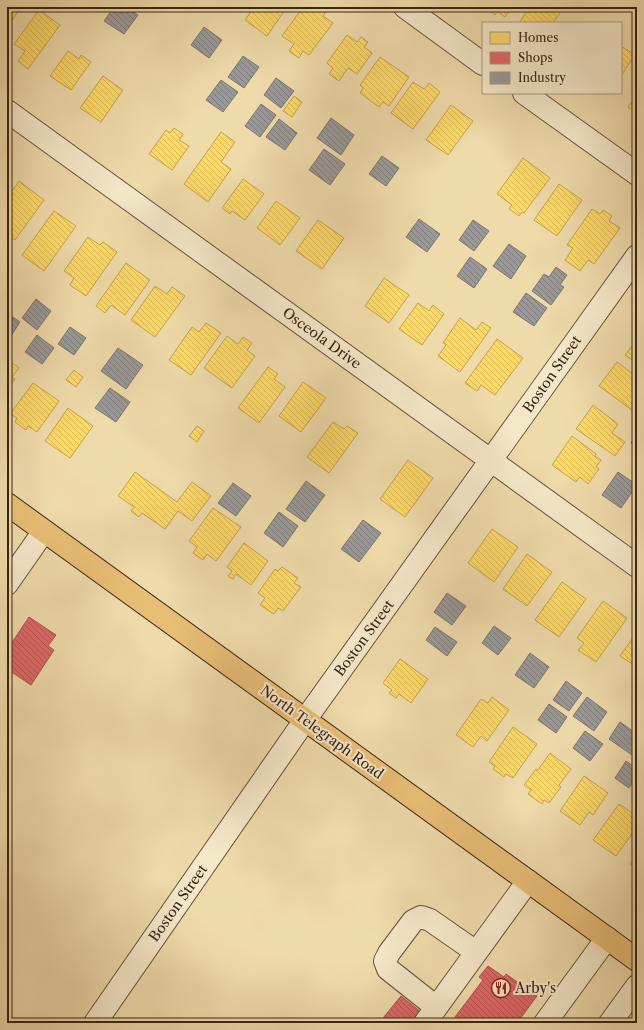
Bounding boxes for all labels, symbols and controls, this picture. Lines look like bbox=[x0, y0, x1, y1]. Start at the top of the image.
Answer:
legend bbox=[482, 22, 622, 94]
text: Homes bbox=[518, 30, 558, 45]
text: Shops bbox=[518, 50, 553, 65]
text: Industry bbox=[518, 70, 566, 85]
street label: Osceola Drive bbox=[279, 303, 365, 373]
street label: Boston Street bbox=[519, 332, 585, 416]
street label: Boston Street bbox=[330, 596, 398, 680]
street label: North Telegraph Road bbox=[257, 681, 388, 783]
street label: Boston Street bbox=[145, 861, 211, 945]
restaurant icon: Arby's bbox=[490, 977, 512, 999]
place label: Arby's bbox=[514, 979, 556, 997]

